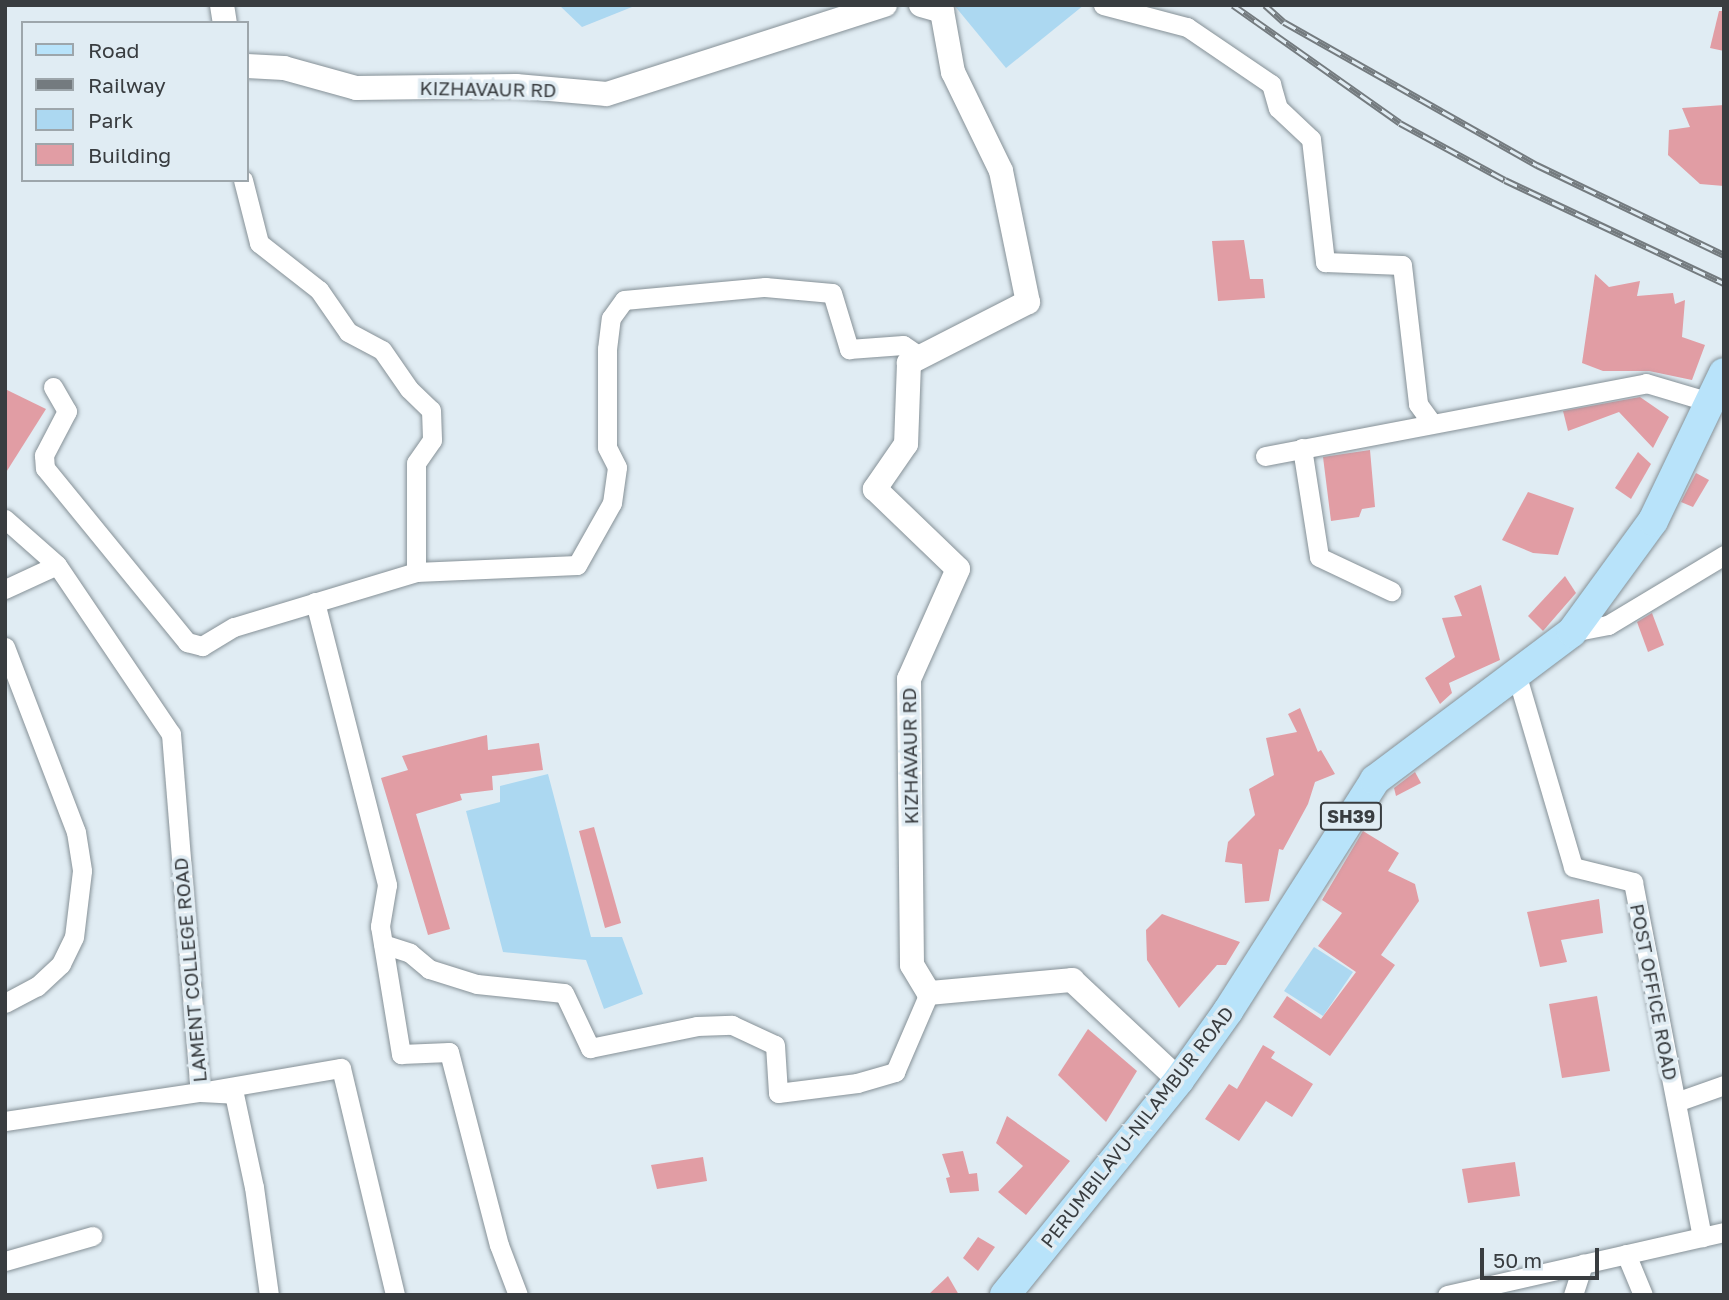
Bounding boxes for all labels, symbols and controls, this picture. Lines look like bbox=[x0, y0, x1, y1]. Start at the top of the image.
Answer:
legend bbox=[21, 21, 248, 182]
text: Road bbox=[88, 37, 139, 63]
text: Railway bbox=[88, 72, 166, 98]
street label: KIZHAVAUR RD bbox=[419, 76, 557, 102]
text: Park bbox=[88, 107, 133, 133]
text: Building bbox=[88, 142, 171, 168]
street label: KIZHAVAUR RD bbox=[897, 687, 923, 825]
road number: SH39 bbox=[1320, 802, 1382, 830]
street label: LAMENT COLLEGE ROAD bbox=[169, 857, 211, 1083]
street label: POST OFFICE ROAD bbox=[1626, 902, 1682, 1082]
street label: PERUMBILAVU-NILAMBUR ROAD bbox=[1036, 1002, 1238, 1252]
scale bar bbox=[1484, 1234, 1603, 1278]
text: 50 m bbox=[1493, 1247, 1542, 1273]

